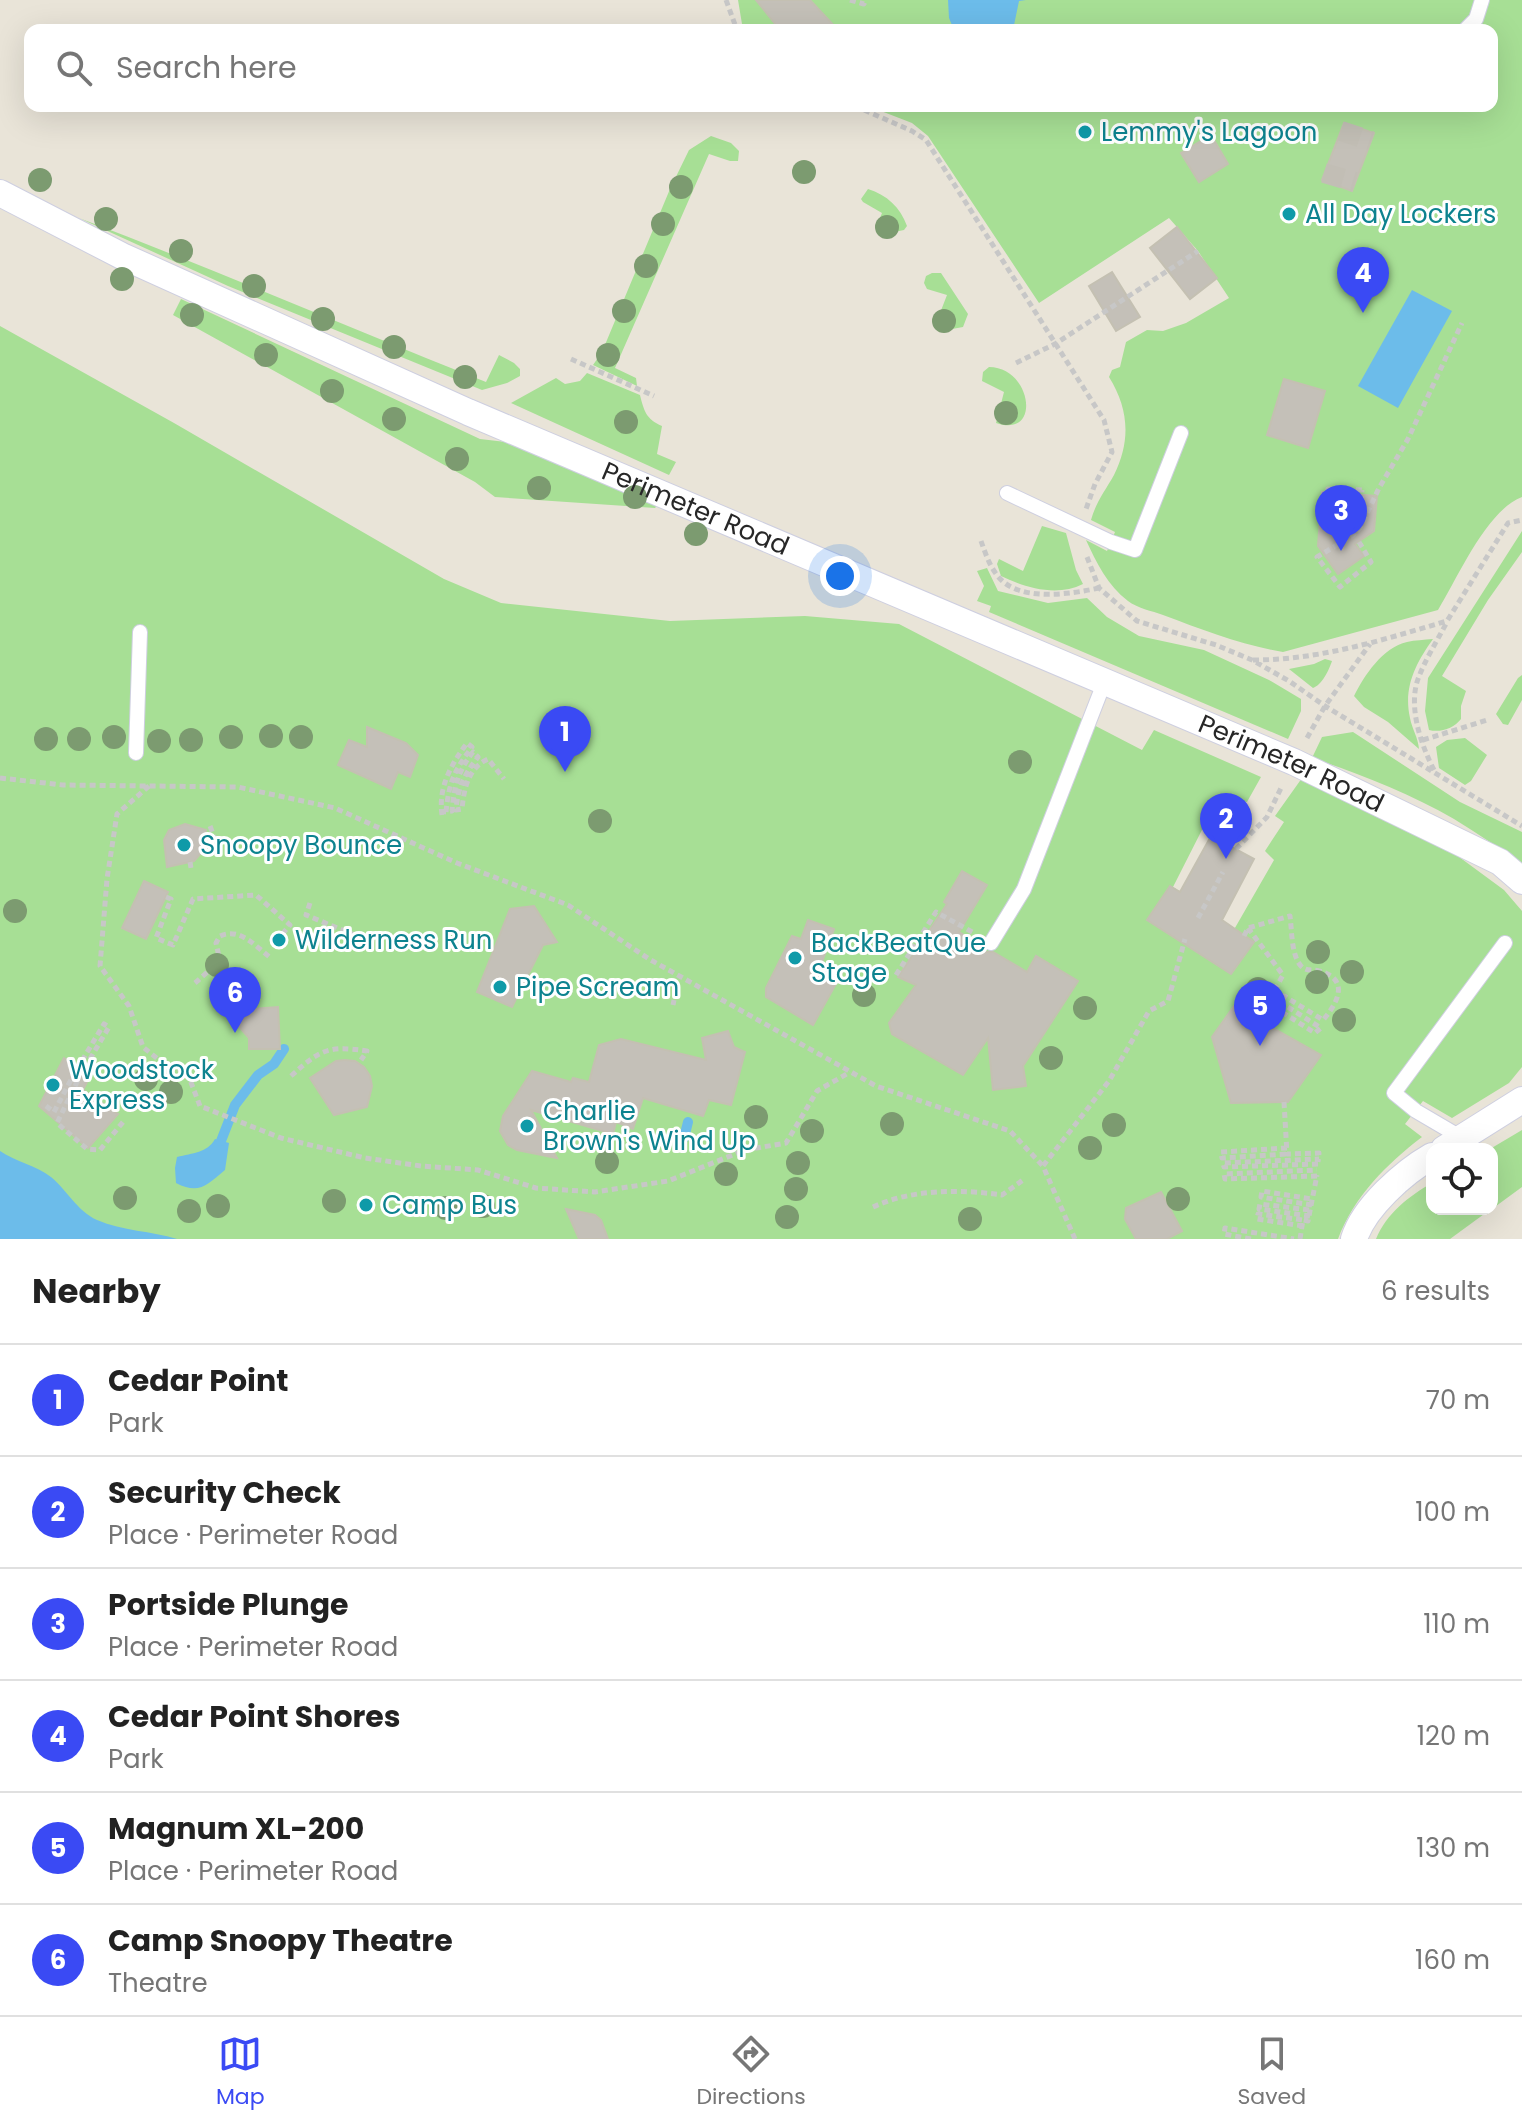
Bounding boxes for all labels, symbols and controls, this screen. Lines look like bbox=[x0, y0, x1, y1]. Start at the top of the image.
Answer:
search box bbox=[24, 24, 1498, 112]
icon: search bbox=[52, 46, 96, 90]
text: Search here bbox=[116, 46, 297, 89]
place label: Lemmy's Lagoon bbox=[1101, 114, 1318, 150]
marker: Lemmy's Lagoon bbox=[1076, 123, 1094, 141]
place label: All Day Lockers bbox=[1305, 196, 1496, 232]
marker: All Day Lockers bbox=[1280, 205, 1298, 223]
pin: 4 bbox=[1337, 247, 1389, 313]
street label: Perimeter Road bbox=[596, 453, 795, 564]
pin: 3 bbox=[1315, 485, 1367, 551]
your location bbox=[820, 556, 860, 596]
pin: 1 bbox=[539, 706, 591, 772]
street label: Perimeter Road bbox=[1193, 706, 1390, 821]
pin: 2 bbox=[1200, 793, 1252, 859]
place label: Snoopy Bounce bbox=[200, 827, 402, 863]
marker: Snoopy Bounce bbox=[175, 836, 193, 854]
place label: Wilderness Run bbox=[295, 922, 493, 958]
place label: BackBeatQue Stage bbox=[811, 925, 986, 991]
marker: Wilderness Run bbox=[270, 931, 288, 949]
marker: BackBeatQue Stage bbox=[786, 949, 804, 967]
pin: 6 bbox=[209, 967, 261, 1033]
place label: Pipe Scream bbox=[516, 969, 679, 1005]
marker: Pipe Scream bbox=[491, 978, 509, 996]
pin: 5 bbox=[1234, 980, 1286, 1046]
place label: Woodstock Express bbox=[69, 1052, 215, 1118]
marker: Woodstock Express bbox=[44, 1076, 62, 1094]
place label: Charlie Brown's Wind Up bbox=[543, 1093, 756, 1159]
marker: Charlie Brown's Wind Up bbox=[518, 1117, 536, 1135]
map controls bbox=[1426, 1143, 1498, 1215]
button: locate bbox=[1426, 1143, 1498, 1215]
place label: Camp Bus bbox=[382, 1187, 517, 1223]
marker: Camp Bus bbox=[357, 1196, 375, 1214]
text: Nearby bbox=[32, 1267, 161, 1315]
text: 6 results bbox=[1381, 1273, 1490, 1309]
text: Cedar Point bbox=[108, 1359, 288, 1402]
text: 1 bbox=[53, 1382, 63, 1418]
text: 70 m bbox=[1426, 1382, 1490, 1418]
text: Park bbox=[108, 1405, 164, 1441]
text: Security Check bbox=[108, 1471, 341, 1514]
text: 2 bbox=[51, 1494, 65, 1530]
text: 100 m bbox=[1415, 1494, 1490, 1530]
text: Place · Perimeter Road bbox=[108, 1517, 398, 1553]
text: Portside Plunge bbox=[108, 1583, 349, 1626]
text: 3 bbox=[50, 1606, 66, 1642]
text: 110 m bbox=[1423, 1606, 1490, 1642]
text: Place · Perimeter Road bbox=[108, 1629, 398, 1665]
text: Cedar Point Shores bbox=[108, 1695, 401, 1738]
text: 4 bbox=[49, 1718, 67, 1754]
text: 120 m bbox=[1417, 1718, 1490, 1754]
text: Park bbox=[108, 1741, 164, 1777]
text: Magnum XL-200 bbox=[108, 1807, 364, 1850]
text: 5 bbox=[50, 1830, 66, 1866]
text: 130 m bbox=[1416, 1830, 1490, 1866]
text: Place · Perimeter Road bbox=[108, 1853, 398, 1889]
text: Camp Snoopy Theatre bbox=[108, 1919, 453, 1962]
text: 6 bbox=[50, 1942, 66, 1978]
text: 160 m bbox=[1415, 1942, 1490, 1978]
text: Theatre bbox=[108, 1965, 208, 2001]
tab: Map bbox=[216, 2032, 265, 2113]
tab: Directions bbox=[696, 2032, 806, 2113]
tab: Saved bbox=[1237, 2032, 1306, 2113]

